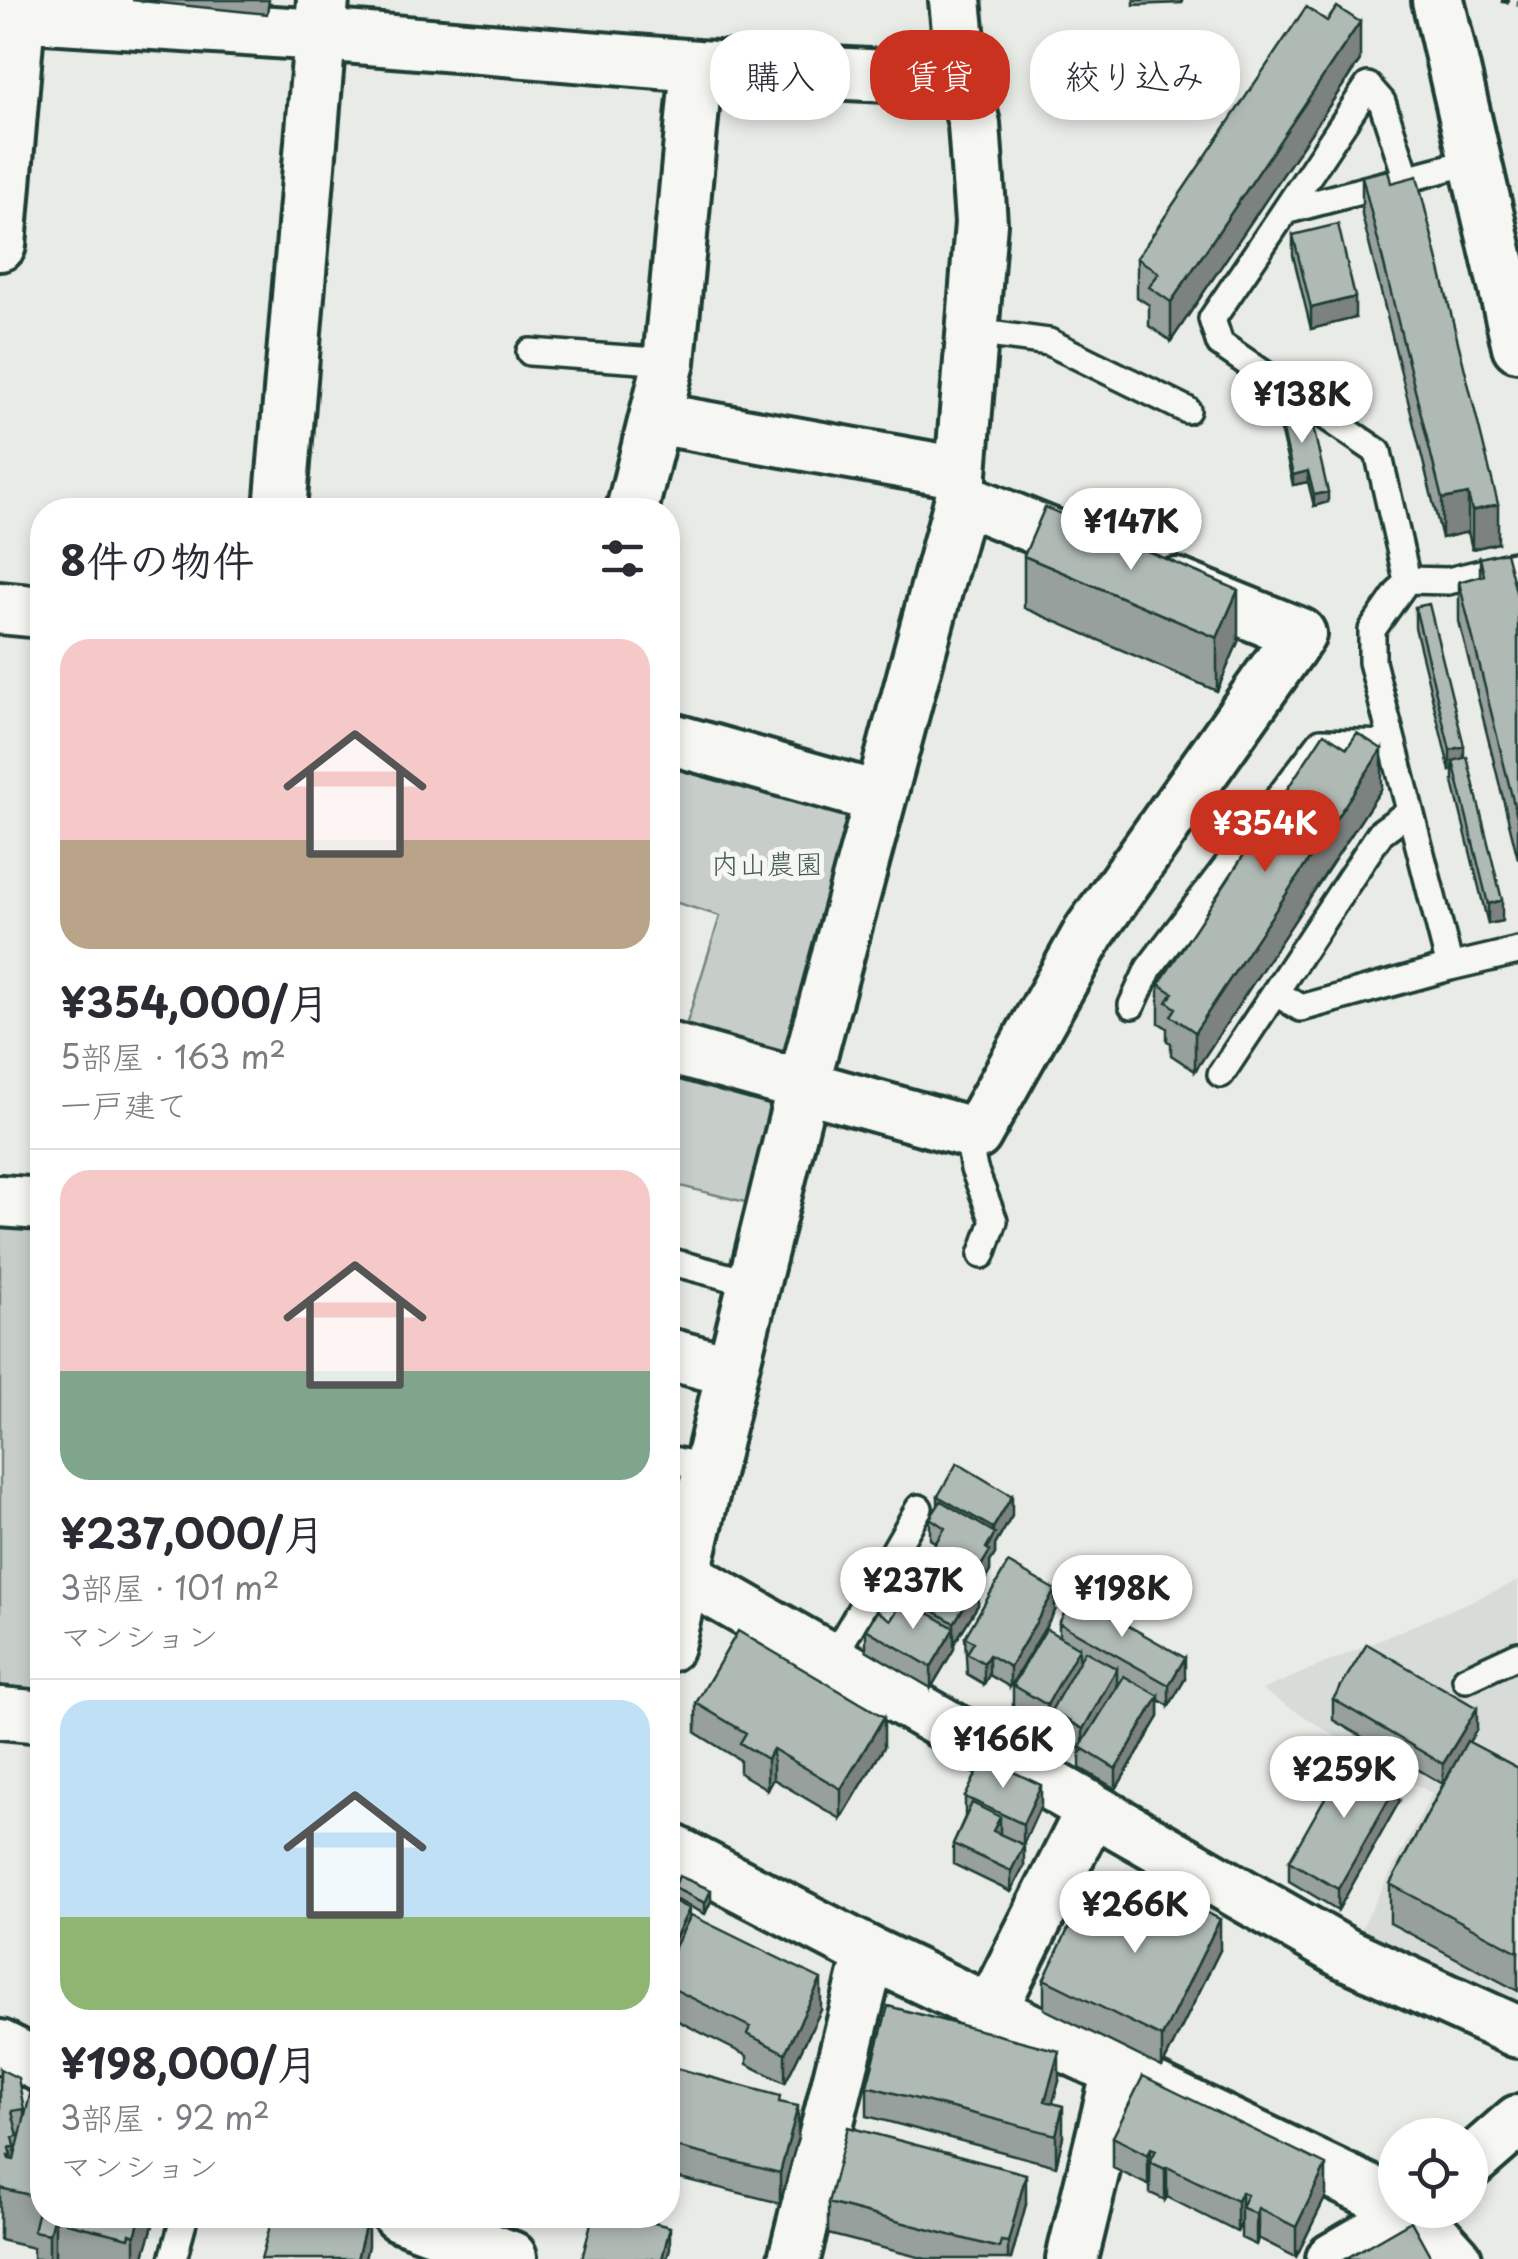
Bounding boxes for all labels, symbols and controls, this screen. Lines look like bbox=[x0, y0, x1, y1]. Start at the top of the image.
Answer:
chip: 購入 bbox=[710, 30, 850, 120]
chip: 賃貸 bbox=[870, 30, 1010, 120]
chip: 絞り込み bbox=[1030, 30, 1240, 120]
pin: ¥138K bbox=[1232, 361, 1372, 446]
text: ¥138K bbox=[1253, 369, 1351, 417]
pin: ¥147K bbox=[1061, 488, 1201, 573]
text: ¥147K bbox=[1083, 496, 1179, 544]
text: 8件の物件 bbox=[60, 527, 254, 590]
icon: filters bbox=[595, 531, 650, 586]
icon: home bbox=[265, 704, 445, 884]
pin: ¥354K bbox=[1195, 790, 1335, 875]
text: ¥354K bbox=[1212, 798, 1318, 846]
park label: 内山農園 bbox=[711, 841, 823, 884]
text: ¥354,000/月 bbox=[60, 969, 330, 1032]
text: 5部屋 · 163 m² bbox=[60, 1032, 286, 1080]
text: 一戸建て bbox=[60, 1080, 188, 1128]
icon: home bbox=[265, 1235, 445, 1415]
text: ¥237,000/月 bbox=[60, 1500, 325, 1563]
pin: ¥237K bbox=[843, 1547, 983, 1632]
text: ¥237K bbox=[862, 1555, 964, 1603]
pin: ¥198K bbox=[1052, 1555, 1192, 1640]
text: 3部屋 · 101 m² bbox=[60, 1563, 279, 1611]
text: ¥198K bbox=[1074, 1563, 1170, 1611]
text: マンション bbox=[60, 1611, 219, 1659]
pin: ¥166K bbox=[933, 1706, 1073, 1791]
text: ¥166K bbox=[952, 1714, 1054, 1762]
pin: ¥259K bbox=[1274, 1736, 1414, 1821]
text: ¥259K bbox=[1292, 1744, 1396, 1792]
icon: home bbox=[265, 1765, 445, 1945]
pin: ¥266K bbox=[1065, 1871, 1205, 1956]
text: ¥266K bbox=[1081, 1879, 1189, 1927]
text: ¥198,000/月 bbox=[60, 2030, 318, 2093]
text: 3部屋 · 92 m² bbox=[60, 2093, 270, 2141]
map controls bbox=[1378, 2118, 1488, 2228]
button: locate bbox=[1378, 2118, 1488, 2228]
text: マンション bbox=[60, 2141, 219, 2189]

